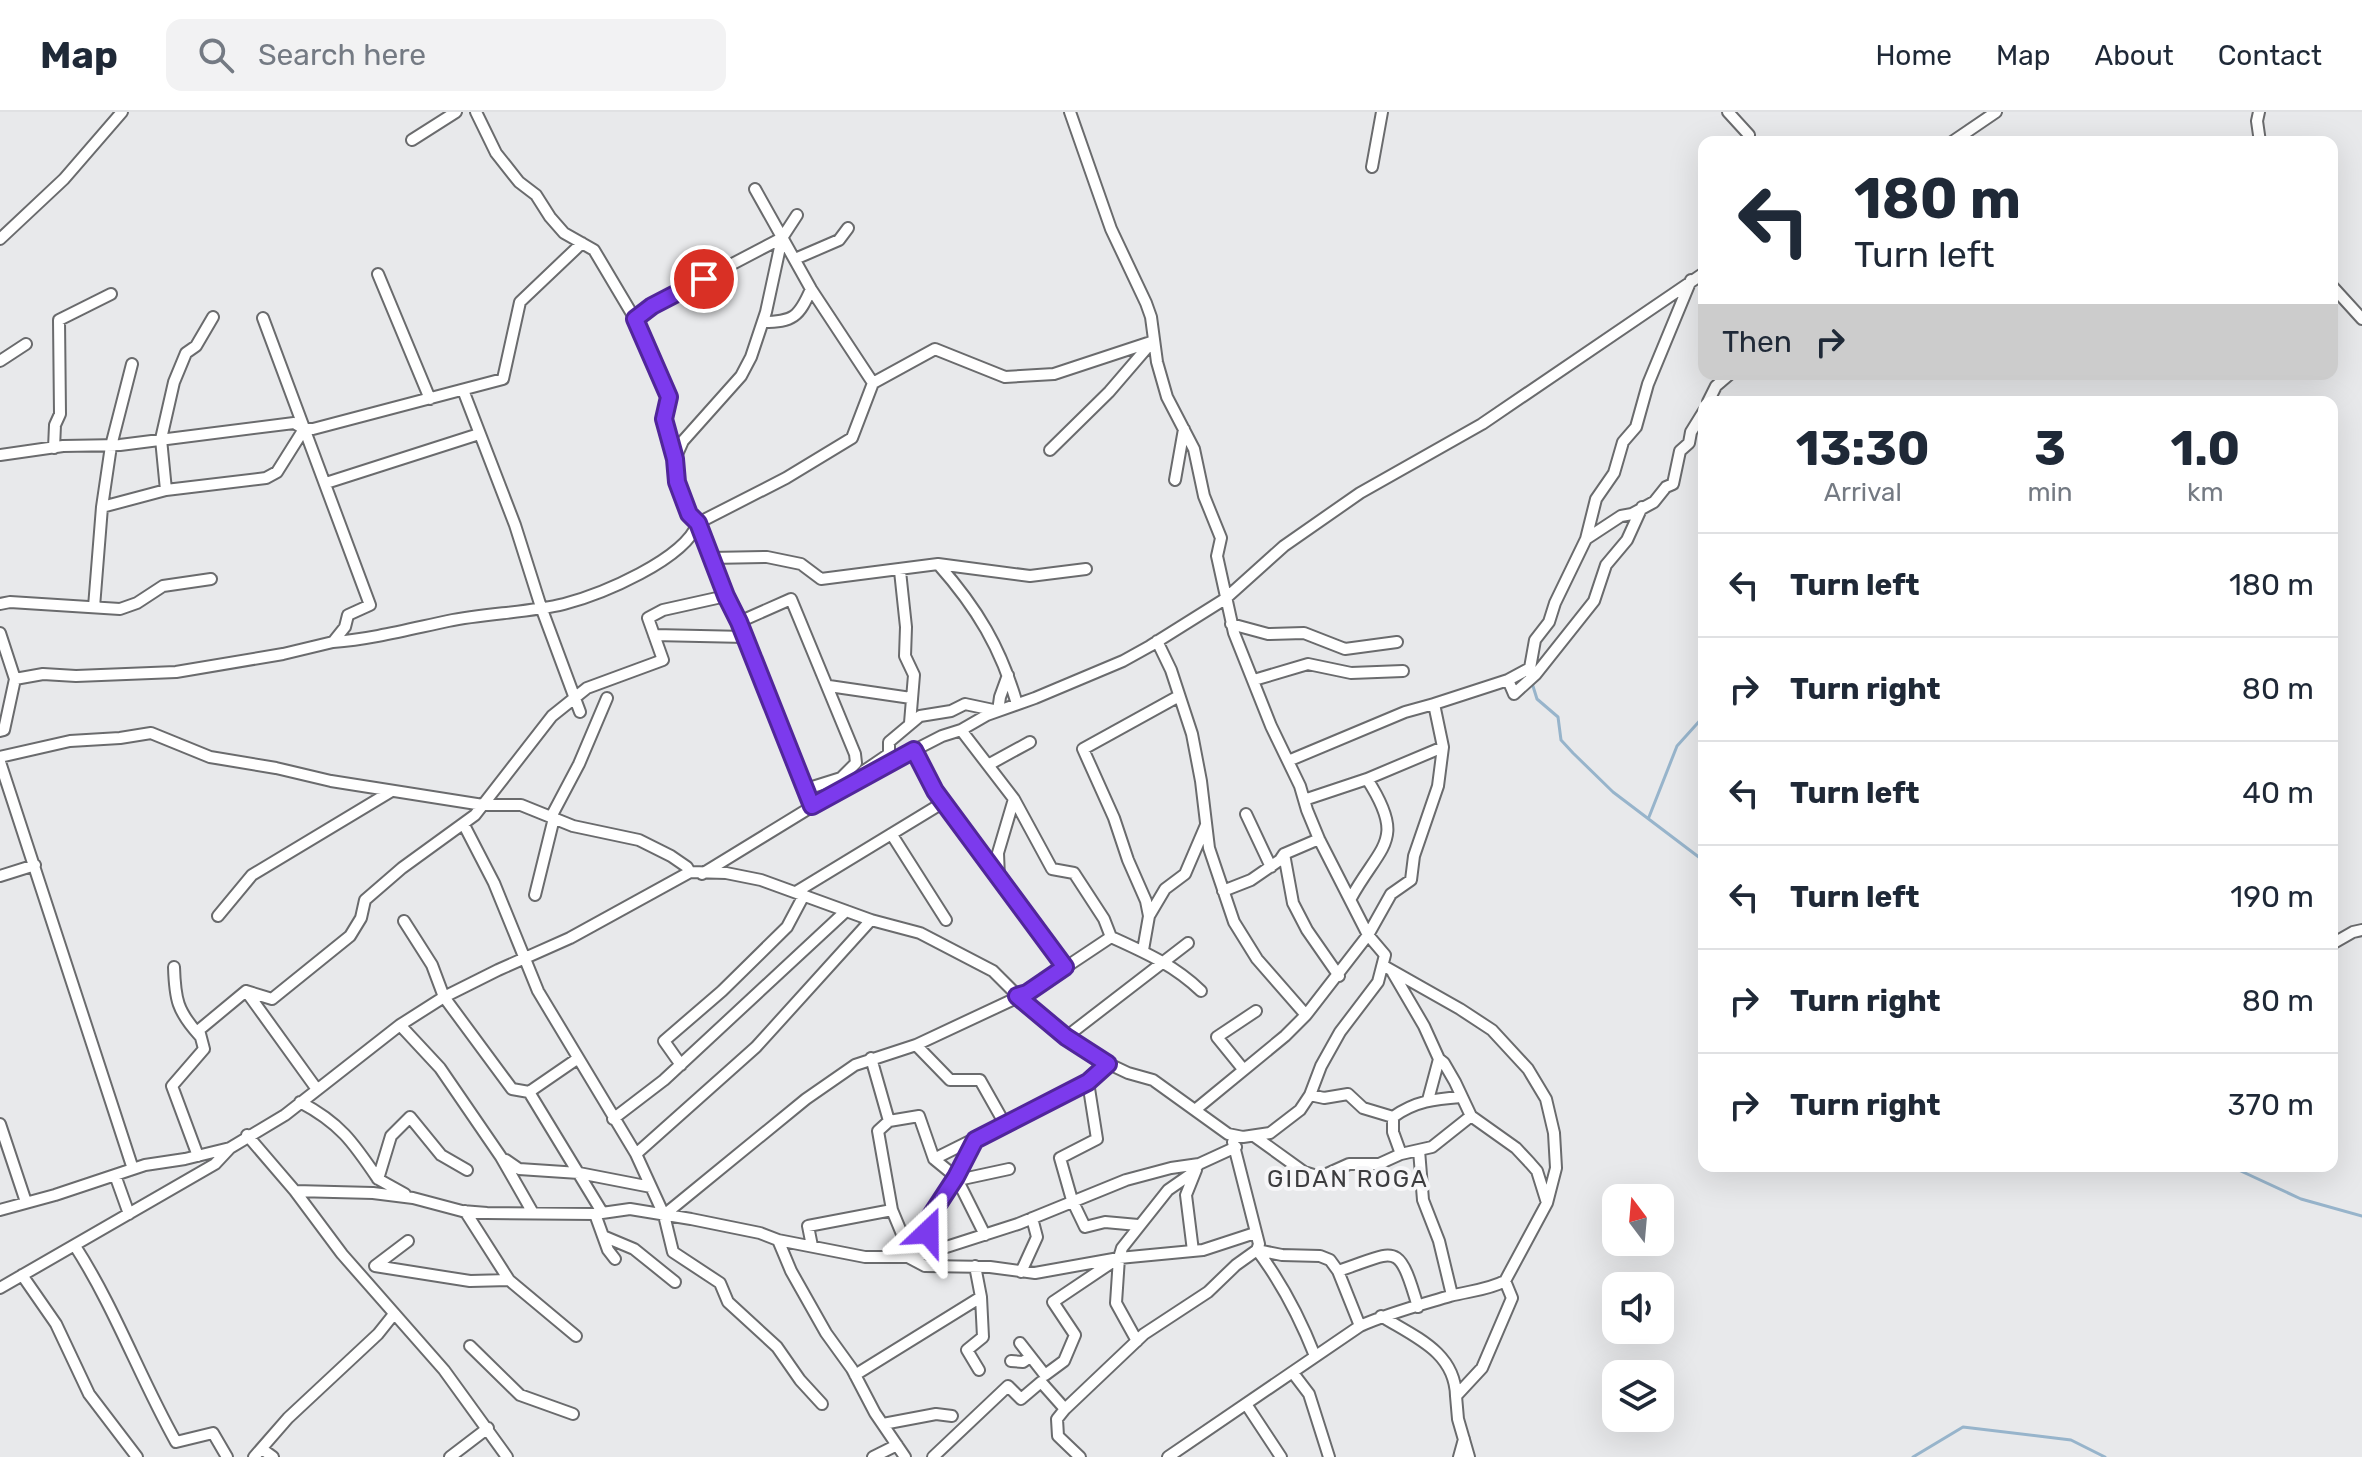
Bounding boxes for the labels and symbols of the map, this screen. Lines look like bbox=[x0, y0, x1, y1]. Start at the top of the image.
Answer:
pin bbox=[670, 245, 738, 313]
district label: GIDAN ROGA bbox=[1267, 1165, 1429, 1193]
north arrow bbox=[1602, 1184, 1674, 1256]
position arrow bbox=[886, 1190, 970, 1274]

